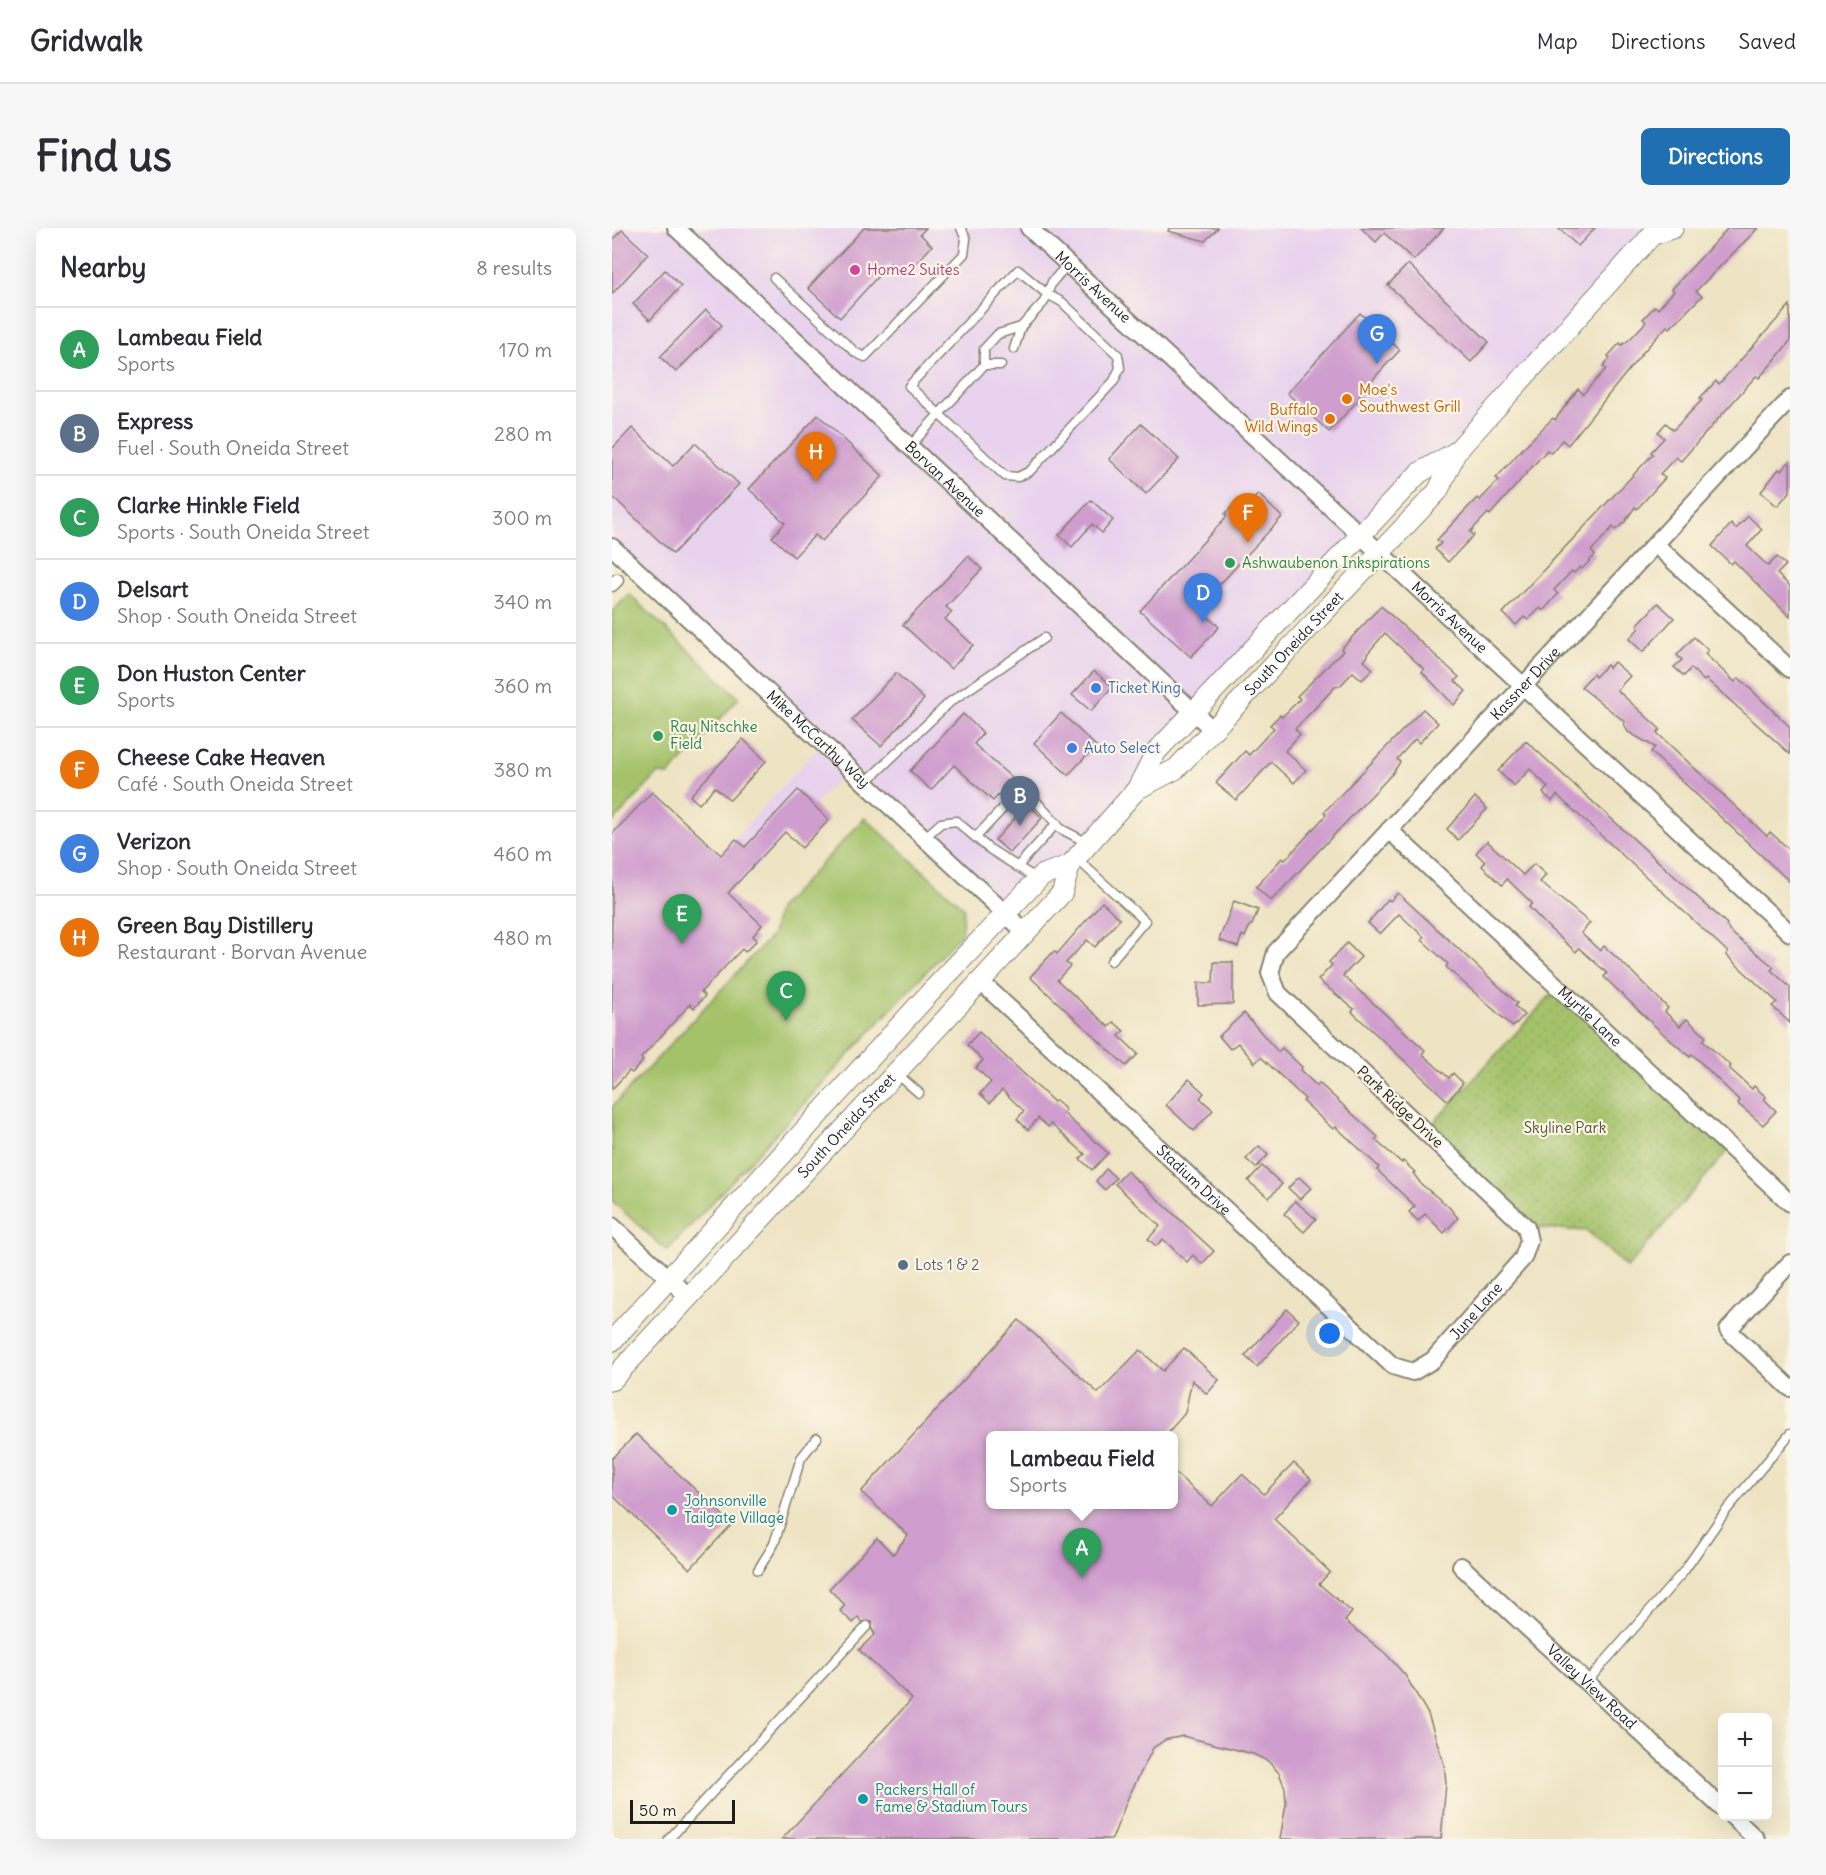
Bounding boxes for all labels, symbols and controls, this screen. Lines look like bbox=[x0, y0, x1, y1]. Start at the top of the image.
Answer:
text: Gridwalk bbox=[30, 23, 143, 59]
text: Map bbox=[1537, 28, 1578, 55]
text: Directions bbox=[1611, 28, 1705, 55]
text: Saved bbox=[1738, 28, 1796, 55]
button: Directions bbox=[1641, 128, 1790, 185]
text: Find us bbox=[36, 130, 172, 182]
street label: Morris Avenue bbox=[1051, 247, 1135, 327]
text: Nearby bbox=[60, 251, 146, 284]
text: 8 results bbox=[476, 255, 552, 280]
place label: Home2 Suites bbox=[867, 260, 960, 279]
marker: Home2 Suites bbox=[848, 263, 862, 277]
pin: G bbox=[1358, 314, 1396, 364]
text: Lambeau Field bbox=[117, 323, 262, 351]
text: A bbox=[73, 337, 86, 362]
text: 170 m bbox=[499, 337, 552, 362]
text: Sports bbox=[117, 351, 175, 376]
place label: Moe's Southwest Grill bbox=[1359, 380, 1461, 416]
marker: Moe's Southwest Grill bbox=[1340, 392, 1354, 406]
place label: Buffalo Wild Wings bbox=[1244, 400, 1318, 436]
text: Express bbox=[117, 407, 193, 435]
marker: Buffalo Wild Wings bbox=[1323, 412, 1337, 426]
text: B bbox=[73, 421, 86, 446]
text: 280 m bbox=[494, 421, 552, 446]
pin: H bbox=[796, 432, 836, 482]
text: Fuel · South Oneida Street bbox=[117, 435, 349, 460]
street label: Borvan Avenue bbox=[901, 437, 989, 521]
text: Clarke Hinkle Field bbox=[117, 491, 300, 519]
pin: F bbox=[1228, 494, 1268, 543]
text: C bbox=[73, 505, 86, 530]
text: 300 m bbox=[492, 505, 552, 530]
text: Sports · South Oneida Street bbox=[117, 519, 369, 544]
place label: Ashwaubenon Inkspirations bbox=[1242, 553, 1430, 572]
marker: Ashwaubenon Inkspirations bbox=[1223, 556, 1237, 570]
pin: D bbox=[1184, 574, 1222, 623]
text: Delsart bbox=[117, 575, 188, 603]
street label: Morris Avenue bbox=[1408, 577, 1492, 657]
street label: South Oneida Street bbox=[1240, 587, 1347, 699]
text: D bbox=[72, 589, 87, 614]
text: 340 m bbox=[494, 589, 552, 614]
text: Shop · South Oneida Street bbox=[117, 603, 357, 628]
street label: Kassner Drive bbox=[1486, 643, 1564, 724]
text: Don Huston Center bbox=[117, 659, 306, 687]
text: E bbox=[74, 673, 85, 698]
text: 360 m bbox=[494, 673, 552, 698]
place label: Ticket King bbox=[1108, 678, 1181, 697]
marker: Ticket King bbox=[1089, 681, 1103, 695]
street label: Mike McCarthy Way bbox=[763, 686, 874, 792]
text: Sports bbox=[117, 687, 175, 712]
place label: Ray Nitschke Field bbox=[670, 717, 757, 753]
marker: Ray Nitschke Field bbox=[651, 729, 665, 743]
place label: Auto Select bbox=[1084, 738, 1160, 757]
marker: Auto Select bbox=[1065, 741, 1079, 755]
text: Cheese Cake Heaven bbox=[117, 743, 325, 771]
text: F bbox=[74, 757, 85, 782]
text: 380 m bbox=[494, 757, 552, 782]
text: Café · South Oneida Street bbox=[117, 771, 353, 796]
pin: B bbox=[1000, 776, 1040, 826]
text: Verizon bbox=[117, 827, 191, 855]
text: G bbox=[72, 841, 87, 866]
text: 460 m bbox=[493, 841, 552, 866]
text: Shop · South Oneida Street bbox=[117, 855, 357, 880]
pin: E bbox=[662, 894, 702, 944]
text: Green Bay Distillery bbox=[117, 911, 314, 939]
text: H bbox=[72, 925, 87, 950]
text: 480 m bbox=[493, 925, 552, 950]
text: Restaurant · Borvan Avenue bbox=[117, 939, 367, 964]
pin: C bbox=[766, 972, 806, 1021]
street label: Myrtle Lane bbox=[1554, 982, 1626, 1051]
street label: Park Ridge Drive bbox=[1353, 1062, 1448, 1152]
street label: South Oneida Street bbox=[793, 1069, 899, 1182]
park label: Skyline Park bbox=[1524, 1118, 1607, 1137]
street label: Stadium Drive bbox=[1153, 1140, 1235, 1219]
place label: Lots 1 & 2 bbox=[915, 1255, 980, 1274]
marker: Lots 1 & 2 bbox=[896, 1258, 910, 1272]
street label: June Lane bbox=[1445, 1278, 1506, 1343]
your location bbox=[1315, 1319, 1344, 1348]
popup bbox=[986, 1431, 1178, 1509]
text: Lambeau Field bbox=[1009, 1444, 1155, 1472]
text: Sports bbox=[1009, 1472, 1067, 1497]
place label: Johnsonville Tailgate Village bbox=[684, 1491, 784, 1527]
marker: Johnsonville Tailgate Village bbox=[665, 1503, 679, 1517]
pin: A bbox=[1062, 1528, 1102, 1578]
street label: Valley View Road bbox=[1543, 1640, 1641, 1733]
map controls bbox=[1718, 1713, 1772, 1821]
button: + bbox=[1718, 1713, 1772, 1767]
button: − bbox=[1718, 1767, 1772, 1821]
place label: Packers Hall of Fame & Stadium Tours bbox=[875, 1780, 1028, 1816]
marker: Packers Hall of Fame & Stadium Tours bbox=[856, 1792, 870, 1806]
scale bar bbox=[630, 1797, 735, 1824]
text: 50 m bbox=[639, 1800, 677, 1820]

